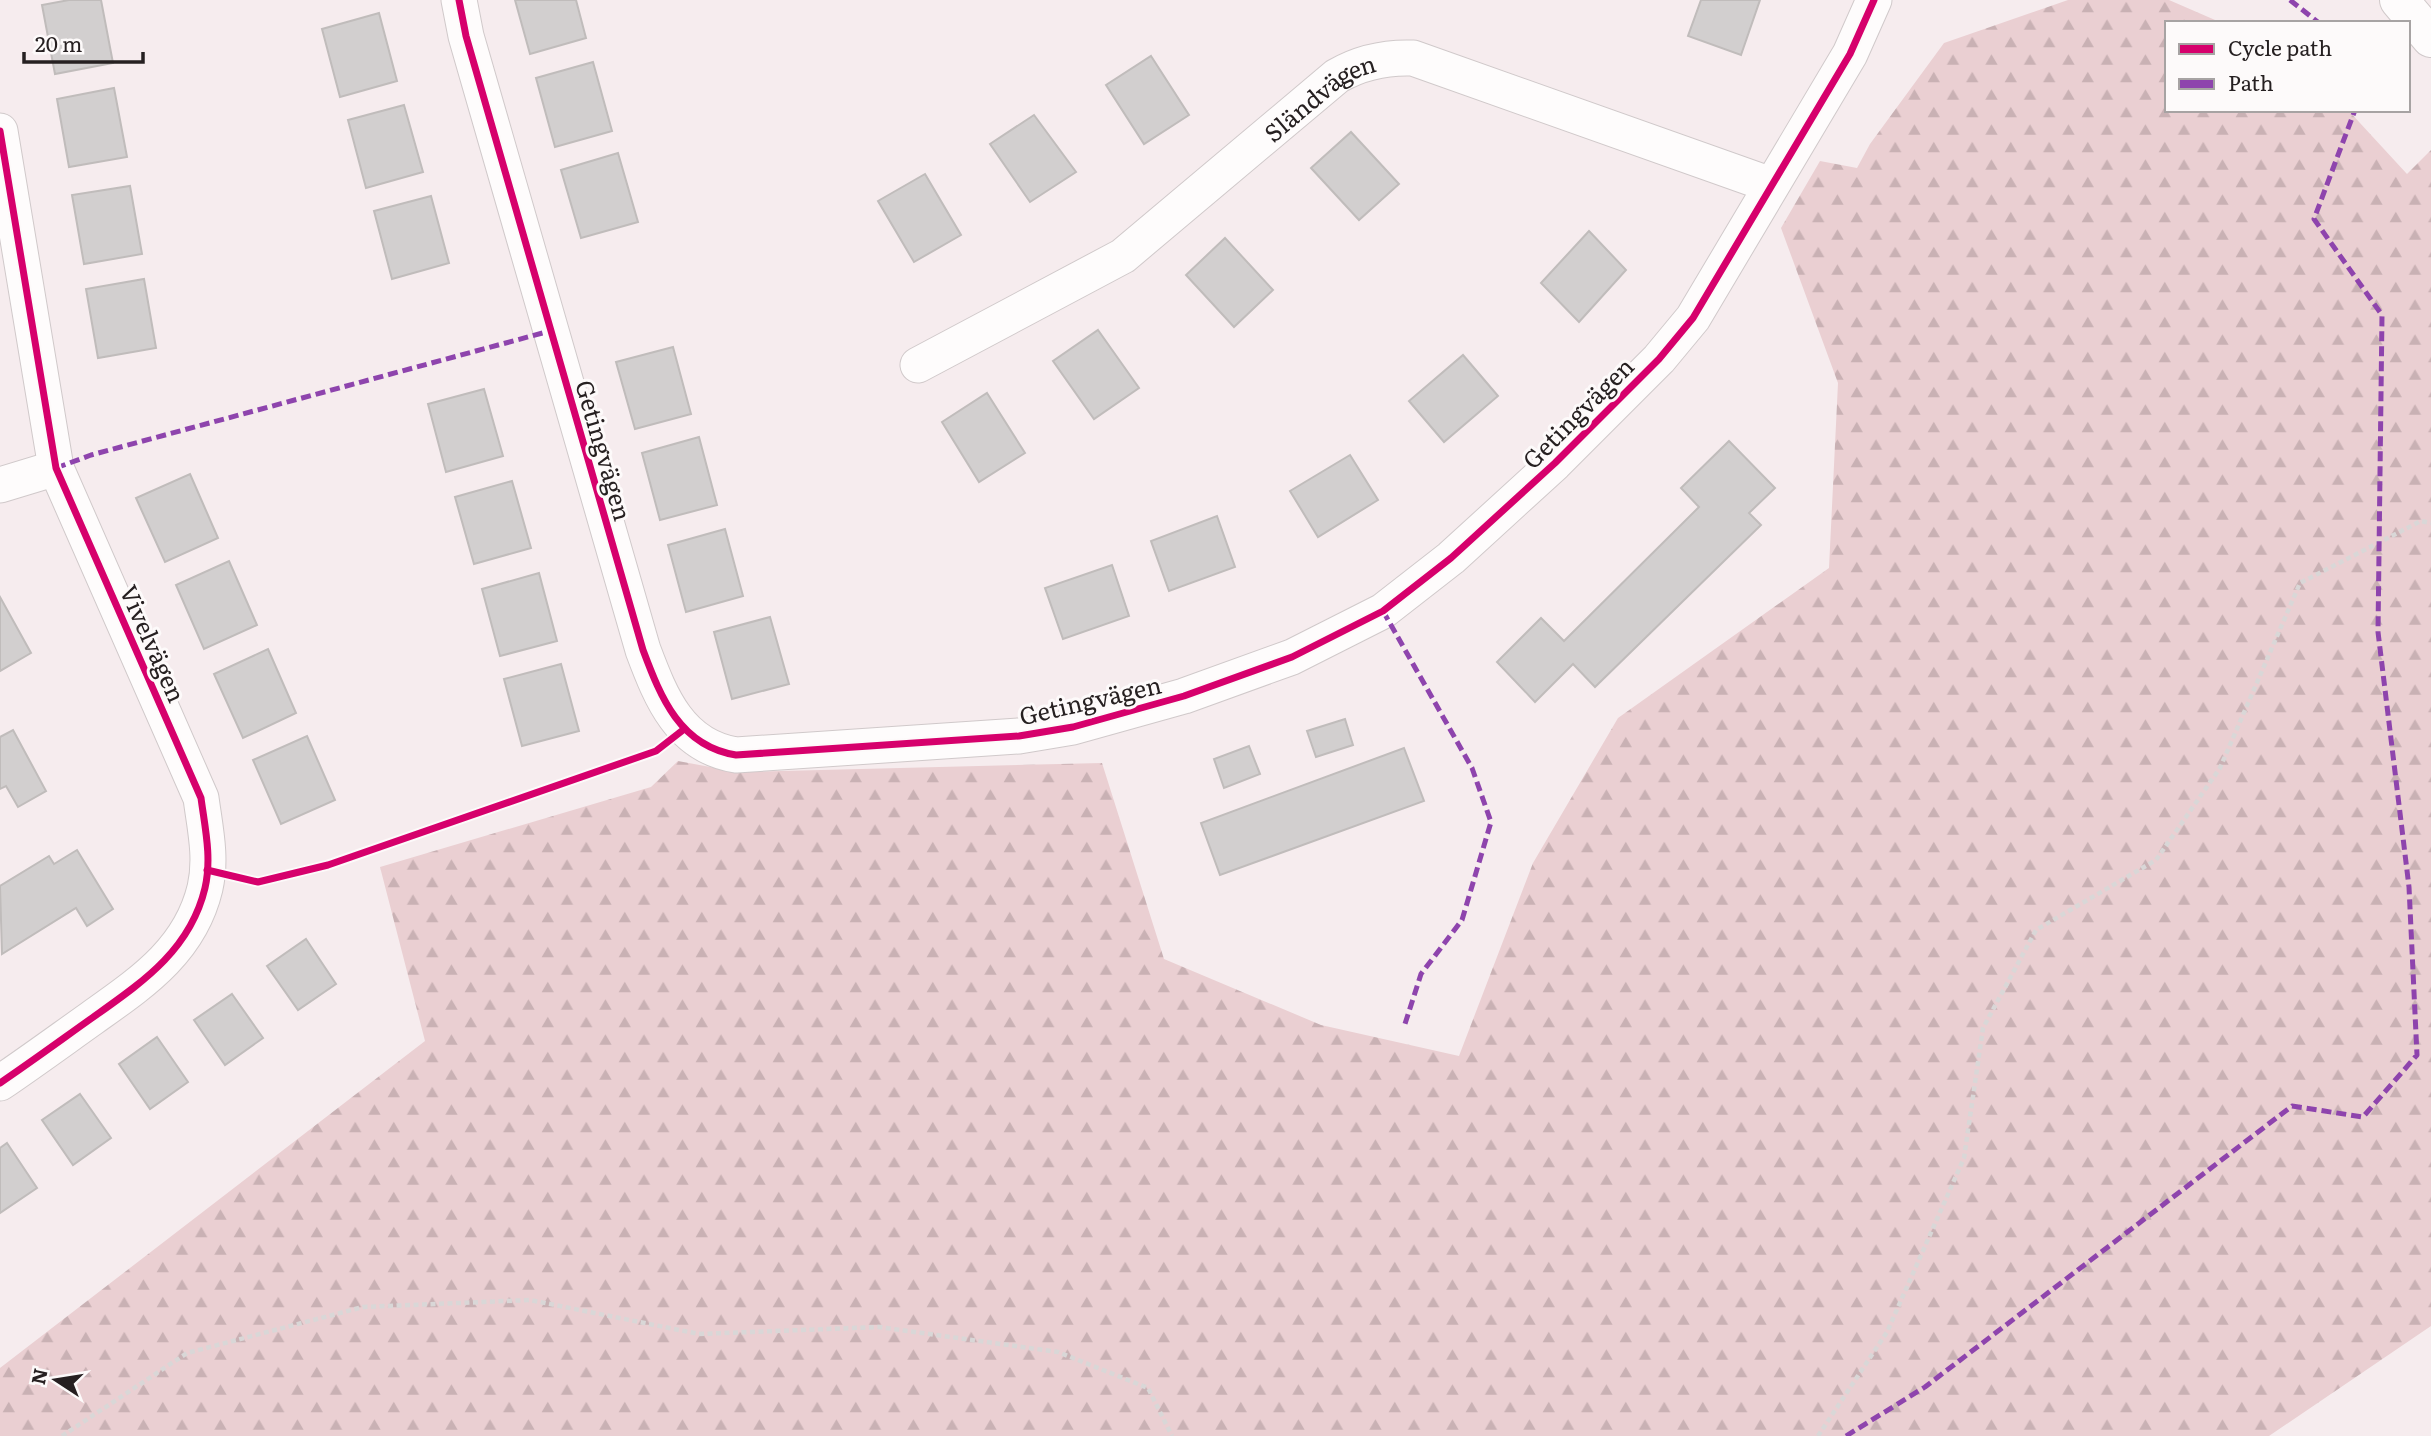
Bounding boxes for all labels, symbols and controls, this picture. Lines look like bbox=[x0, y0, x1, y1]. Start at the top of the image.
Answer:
scale bar bbox=[24, 21, 144, 65]
legend bbox=[2165, 21, 2410, 112]
text: 20 m bbox=[35, 27, 82, 58]
text: Cycle path bbox=[2228, 31, 2332, 62]
street label: Sländvägen bbox=[1255, 44, 1379, 149]
text: Path bbox=[2228, 66, 2274, 97]
street label: Getingvägen bbox=[1513, 348, 1641, 476]
street label: Getingvägen bbox=[568, 376, 642, 525]
street label: Vivelvägen bbox=[113, 579, 196, 707]
street label: Getingvägen bbox=[1015, 666, 1165, 732]
north arrow bbox=[21, 1345, 91, 1415]
text: N bbox=[23, 1365, 54, 1387]

